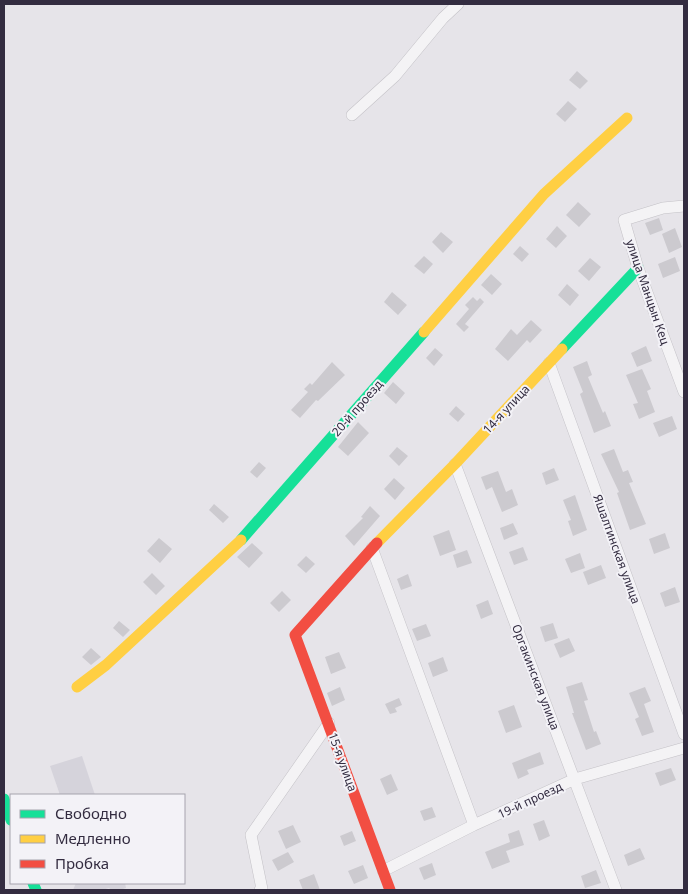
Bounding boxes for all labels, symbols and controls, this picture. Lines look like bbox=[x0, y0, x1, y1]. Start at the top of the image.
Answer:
street label: улица Манцын Кец bbox=[622, 237, 674, 347]
street label: 20-й проезд bbox=[328, 376, 387, 440]
street label: 14-я улица bbox=[479, 381, 533, 437]
street label: Яшалтинская улица bbox=[589, 492, 645, 606]
street label: Оргакинская улица bbox=[508, 622, 564, 732]
street label: 15-я улица bbox=[324, 730, 362, 794]
street label: 19-й проезд bbox=[495, 777, 566, 822]
legend bbox=[10, 794, 185, 884]
text: Свободно bbox=[55, 803, 127, 823]
text: Медленно bbox=[55, 828, 131, 848]
text: Пробка bbox=[55, 853, 109, 873]

